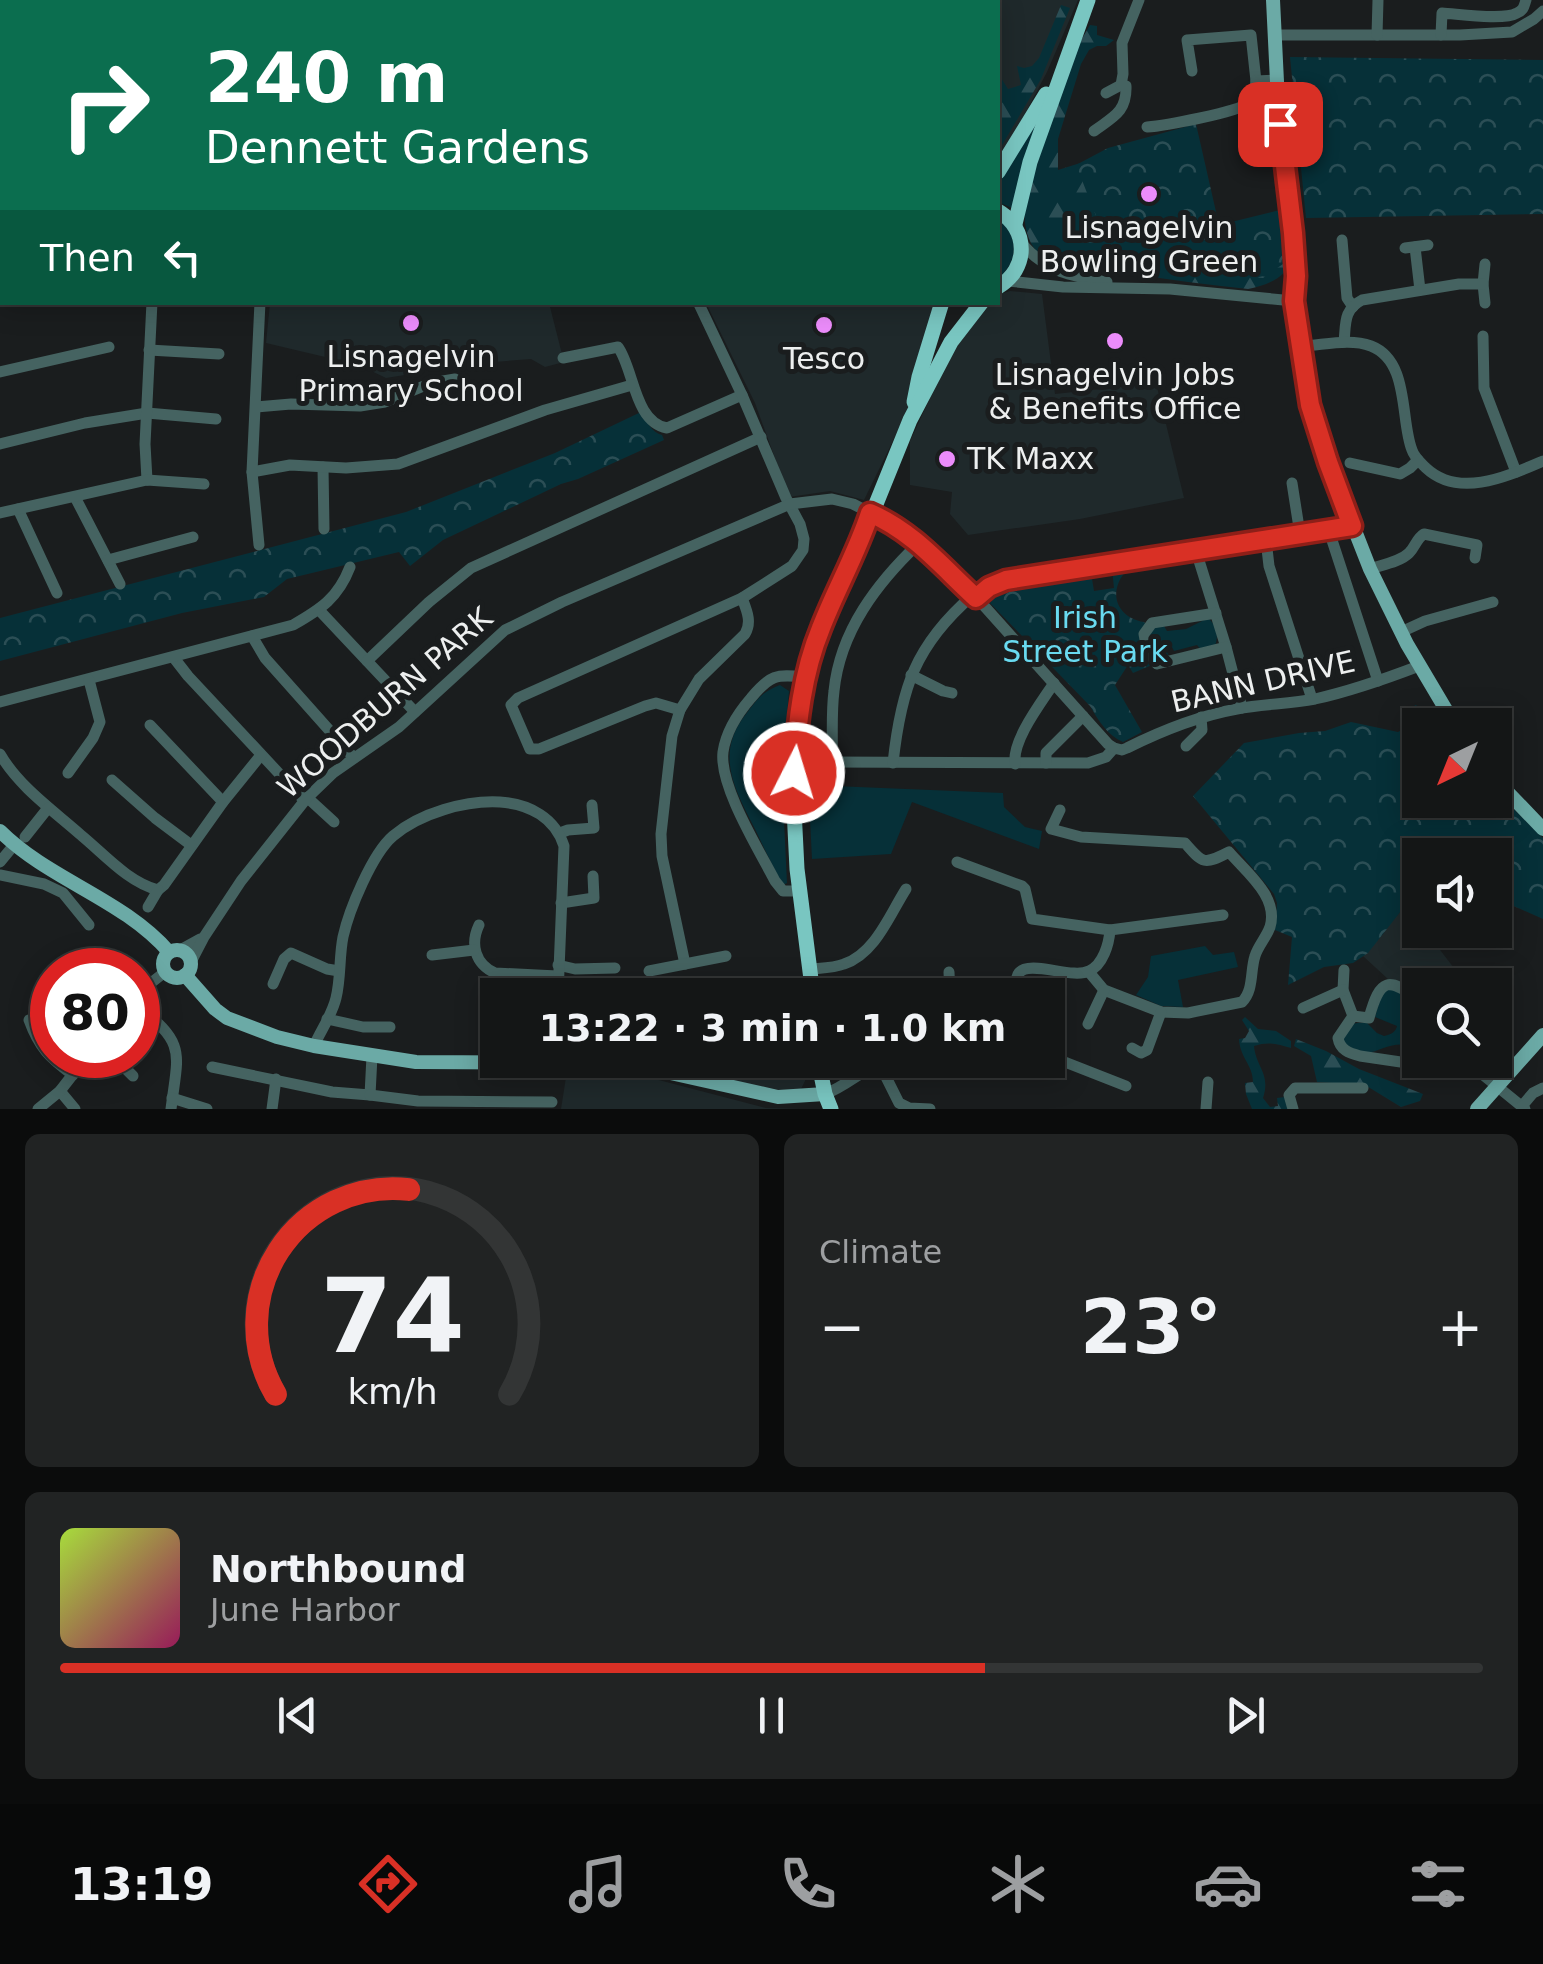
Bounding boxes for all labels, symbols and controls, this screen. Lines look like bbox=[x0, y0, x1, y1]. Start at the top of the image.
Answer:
text: 240 m bbox=[205, 37, 448, 119]
icon: right bbox=[40, 40, 170, 170]
pin bbox=[1238, 82, 1323, 167]
icon: arrive bbox=[1253, 97, 1308, 152]
text: Dennett Gardens bbox=[205, 121, 590, 174]
marker: Lisnagelvin Bowling Green bbox=[1138, 183, 1160, 205]
place label: Lisnagelvin Bowling Green bbox=[1040, 210, 1258, 279]
icon: left bbox=[155, 230, 210, 285]
text: Then bbox=[40, 236, 135, 280]
marker: Lisnagelvin Primary School bbox=[400, 312, 422, 334]
marker: Tesco bbox=[813, 314, 835, 336]
marker: Lisnagelvin Jobs & Benefits Office bbox=[1104, 330, 1126, 352]
place label: Lisnagelvin Primary School bbox=[298, 339, 524, 408]
place label: Tesco bbox=[782, 341, 865, 376]
place label: Lisnagelvin Jobs & Benefits Office bbox=[989, 357, 1241, 426]
place label: TK Maxx bbox=[966, 441, 1094, 476]
marker: TK Maxx bbox=[936, 448, 958, 470]
street label: WOODBURN PARK bbox=[270, 599, 500, 805]
park label: Irish Street Park bbox=[1002, 600, 1168, 669]
street label: BANN DRIVE bbox=[1167, 643, 1358, 720]
north arrow bbox=[1402, 708, 1512, 818]
map controls bbox=[1402, 708, 1512, 1078]
position arrow bbox=[742, 721, 846, 825]
button: sound bbox=[1402, 838, 1512, 948]
speed limit sign: 80 bbox=[30, 948, 160, 1078]
button: search bbox=[1402, 968, 1512, 1078]
text: 13:22 · 3 min · 1.0 km bbox=[539, 1006, 1006, 1050]
text: Climate bbox=[819, 1233, 942, 1271]
text: 74 bbox=[320, 1255, 464, 1377]
text: 23° bbox=[1080, 1283, 1222, 1371]
text: − bbox=[819, 1295, 865, 1359]
text: + bbox=[1437, 1295, 1483, 1359]
text: km/h bbox=[347, 1371, 437, 1412]
text: Northbound bbox=[210, 1547, 466, 1591]
text: June Harbor bbox=[210, 1591, 400, 1629]
icon: previous bbox=[270, 1688, 325, 1743]
icon: pause bbox=[744, 1688, 799, 1743]
icon: next bbox=[1218, 1688, 1273, 1743]
icon: directions bbox=[353, 1849, 423, 1919]
icon: music bbox=[563, 1849, 633, 1919]
icon: phone bbox=[773, 1849, 843, 1919]
icon: climate bbox=[983, 1849, 1053, 1919]
icon: car bbox=[1193, 1849, 1263, 1919]
icon: filters bbox=[1403, 1849, 1473, 1919]
text: 13:19 bbox=[70, 1858, 213, 1911]

